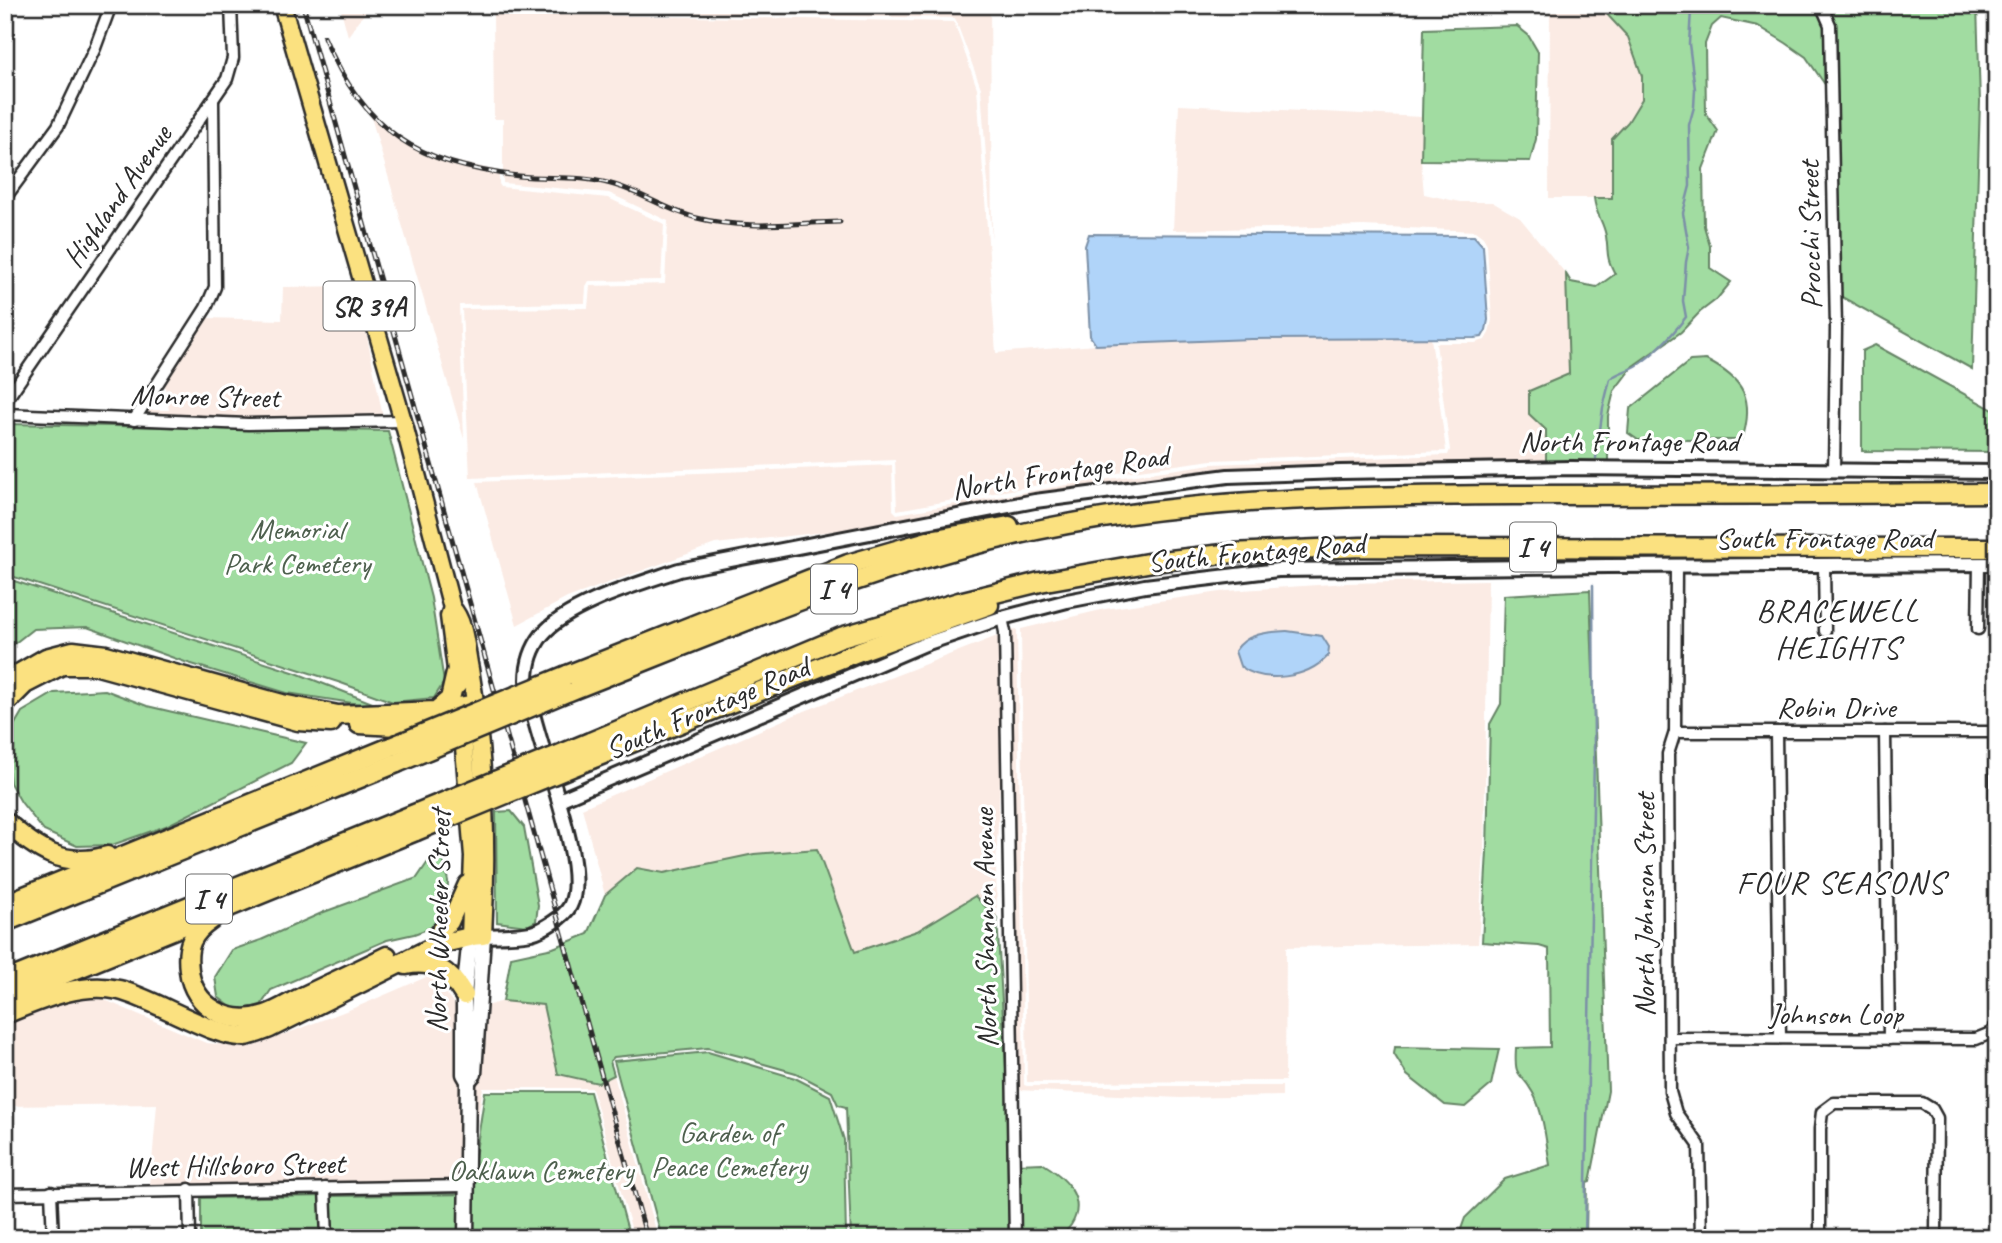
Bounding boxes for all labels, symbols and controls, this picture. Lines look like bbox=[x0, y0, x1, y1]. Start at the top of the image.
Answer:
street label: Highland Avenue bbox=[54, 115, 181, 275]
street label: Procchi Street bbox=[1790, 157, 1830, 310]
road number: SR 39A bbox=[324, 282, 414, 330]
street label: Monroe Street bbox=[130, 376, 283, 416]
street label: North Frontage Road bbox=[1520, 422, 1742, 460]
street label: North Frontage Road bbox=[949, 435, 1175, 508]
park label: Memorial Park Cemetery bbox=[224, 510, 373, 582]
street label: South Frontage Road bbox=[1715, 519, 1937, 557]
road number: I 4 bbox=[1510, 522, 1556, 572]
street label: South Frontage Road bbox=[1146, 523, 1370, 580]
road number: I 4 bbox=[811, 564, 857, 614]
district label: BRACEWELL HEIGHTS bbox=[1756, 590, 1920, 668]
street label: South Frontage Road bbox=[600, 646, 818, 768]
street label: Robin Drive bbox=[1776, 688, 1898, 726]
street label: North Johnson Street bbox=[1625, 790, 1663, 1017]
street label: North Wheeler Street bbox=[417, 805, 459, 1033]
street label: North Shannon Avenue bbox=[964, 806, 1006, 1048]
district label: FOUR SEASONS bbox=[1737, 862, 1950, 903]
road number: I 4 bbox=[186, 874, 232, 923]
street label: Johnson Loop bbox=[1767, 995, 1905, 1033]
park label: Garden of Peace Cemetery bbox=[651, 1113, 809, 1185]
street label: West Hillsboro Street bbox=[125, 1144, 348, 1186]
park label: Oaklawn Cemetery bbox=[448, 1151, 635, 1189]

